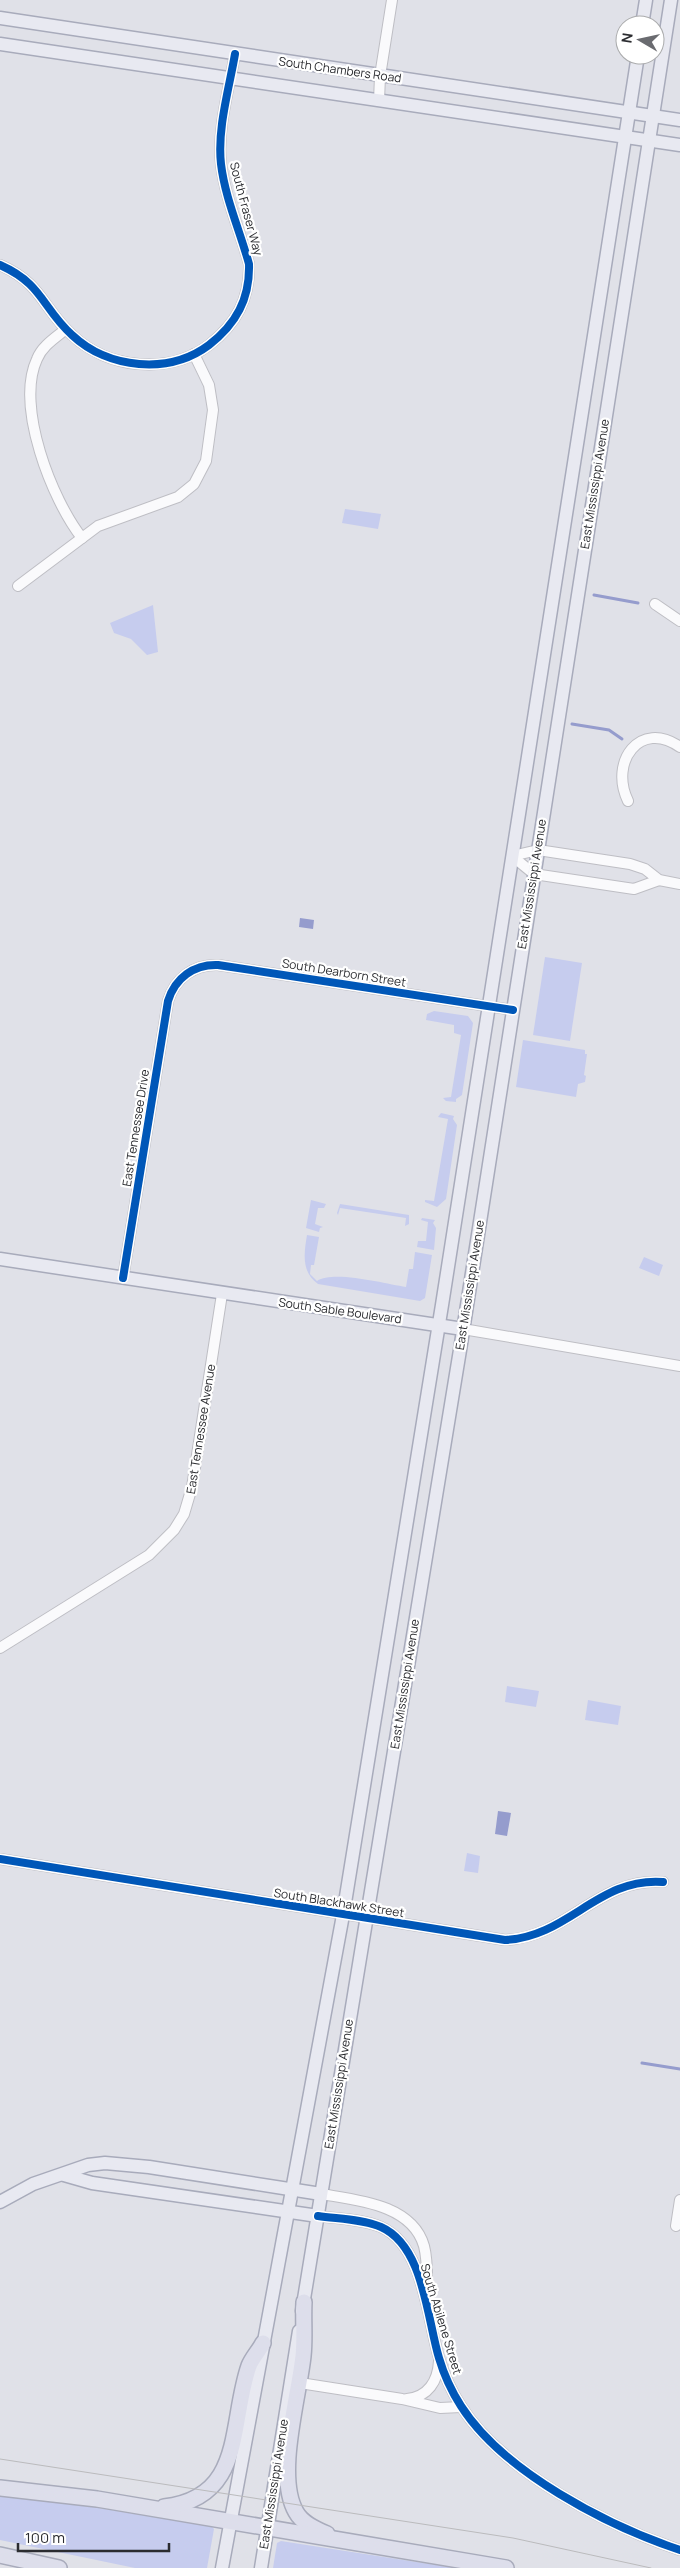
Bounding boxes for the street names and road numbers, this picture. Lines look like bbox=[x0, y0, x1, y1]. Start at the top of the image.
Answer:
street label: South Chambers Road bbox=[278, 52, 403, 87]
street label: South Fraser Way bbox=[226, 160, 267, 258]
street label: East Mississippi Avenue bbox=[576, 418, 613, 550]
street label: East Mississippi Avenue bbox=[513, 818, 550, 950]
street label: South Dearborn Street bbox=[281, 954, 407, 991]
street label: East Tennessee Drive bbox=[118, 1068, 153, 1188]
street label: East Mississippi Avenue bbox=[451, 1219, 488, 1351]
street label: South Sable Boulevard bbox=[277, 1293, 403, 1328]
street label: East Tennessee Avenue bbox=[182, 1363, 219, 1495]
street label: East Mississippi Avenue bbox=[386, 1618, 423, 1750]
street label: South Blackhawk Street bbox=[273, 1884, 406, 1921]
street label: East Mississippi Avenue bbox=[320, 2018, 357, 2150]
street label: South Abilene Street bbox=[417, 2261, 466, 2376]
street label: East Mississippi Avenue bbox=[255, 2418, 292, 2550]

